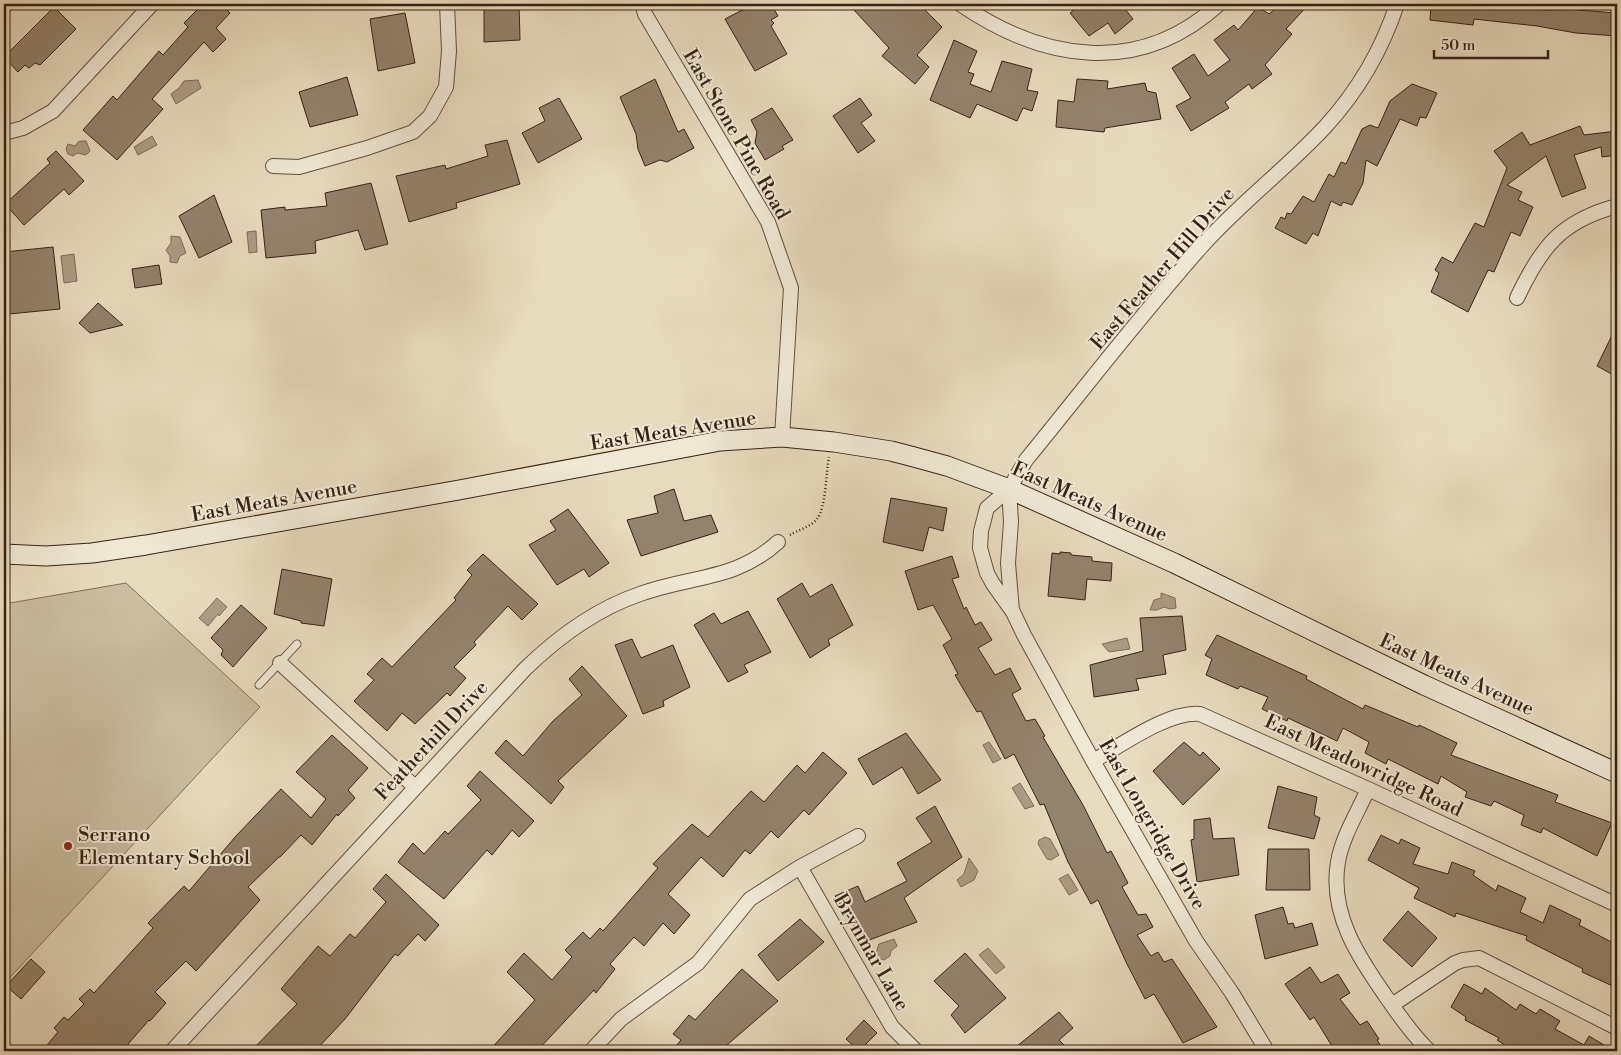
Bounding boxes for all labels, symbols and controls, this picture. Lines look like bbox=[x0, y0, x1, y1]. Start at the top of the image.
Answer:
scale bar bbox=[1434, 28, 1547, 60]
text: 50 m bbox=[1441, 36, 1475, 55]
street label: East Stone Pine Road bbox=[677, 45, 795, 225]
street label: East Feather Hill Drive bbox=[1086, 182, 1241, 356]
street label: East Meats Avenue bbox=[588, 406, 758, 457]
street label: East Meats Avenue bbox=[1008, 457, 1171, 548]
street label: East Meats Avenue bbox=[189, 475, 359, 528]
street label: East Meats Avenue bbox=[1375, 629, 1538, 722]
street label: Featherhill Drive bbox=[370, 676, 494, 806]
street label: East Meadowridge Road bbox=[1260, 709, 1467, 824]
street label: East Longridge Drive bbox=[1092, 735, 1211, 915]
place label: Serrano Elementary School bbox=[78, 823, 250, 871]
marker: Serrano Elementary School bbox=[62, 840, 74, 852]
street label: Brynmar Lane bbox=[827, 889, 914, 1016]

